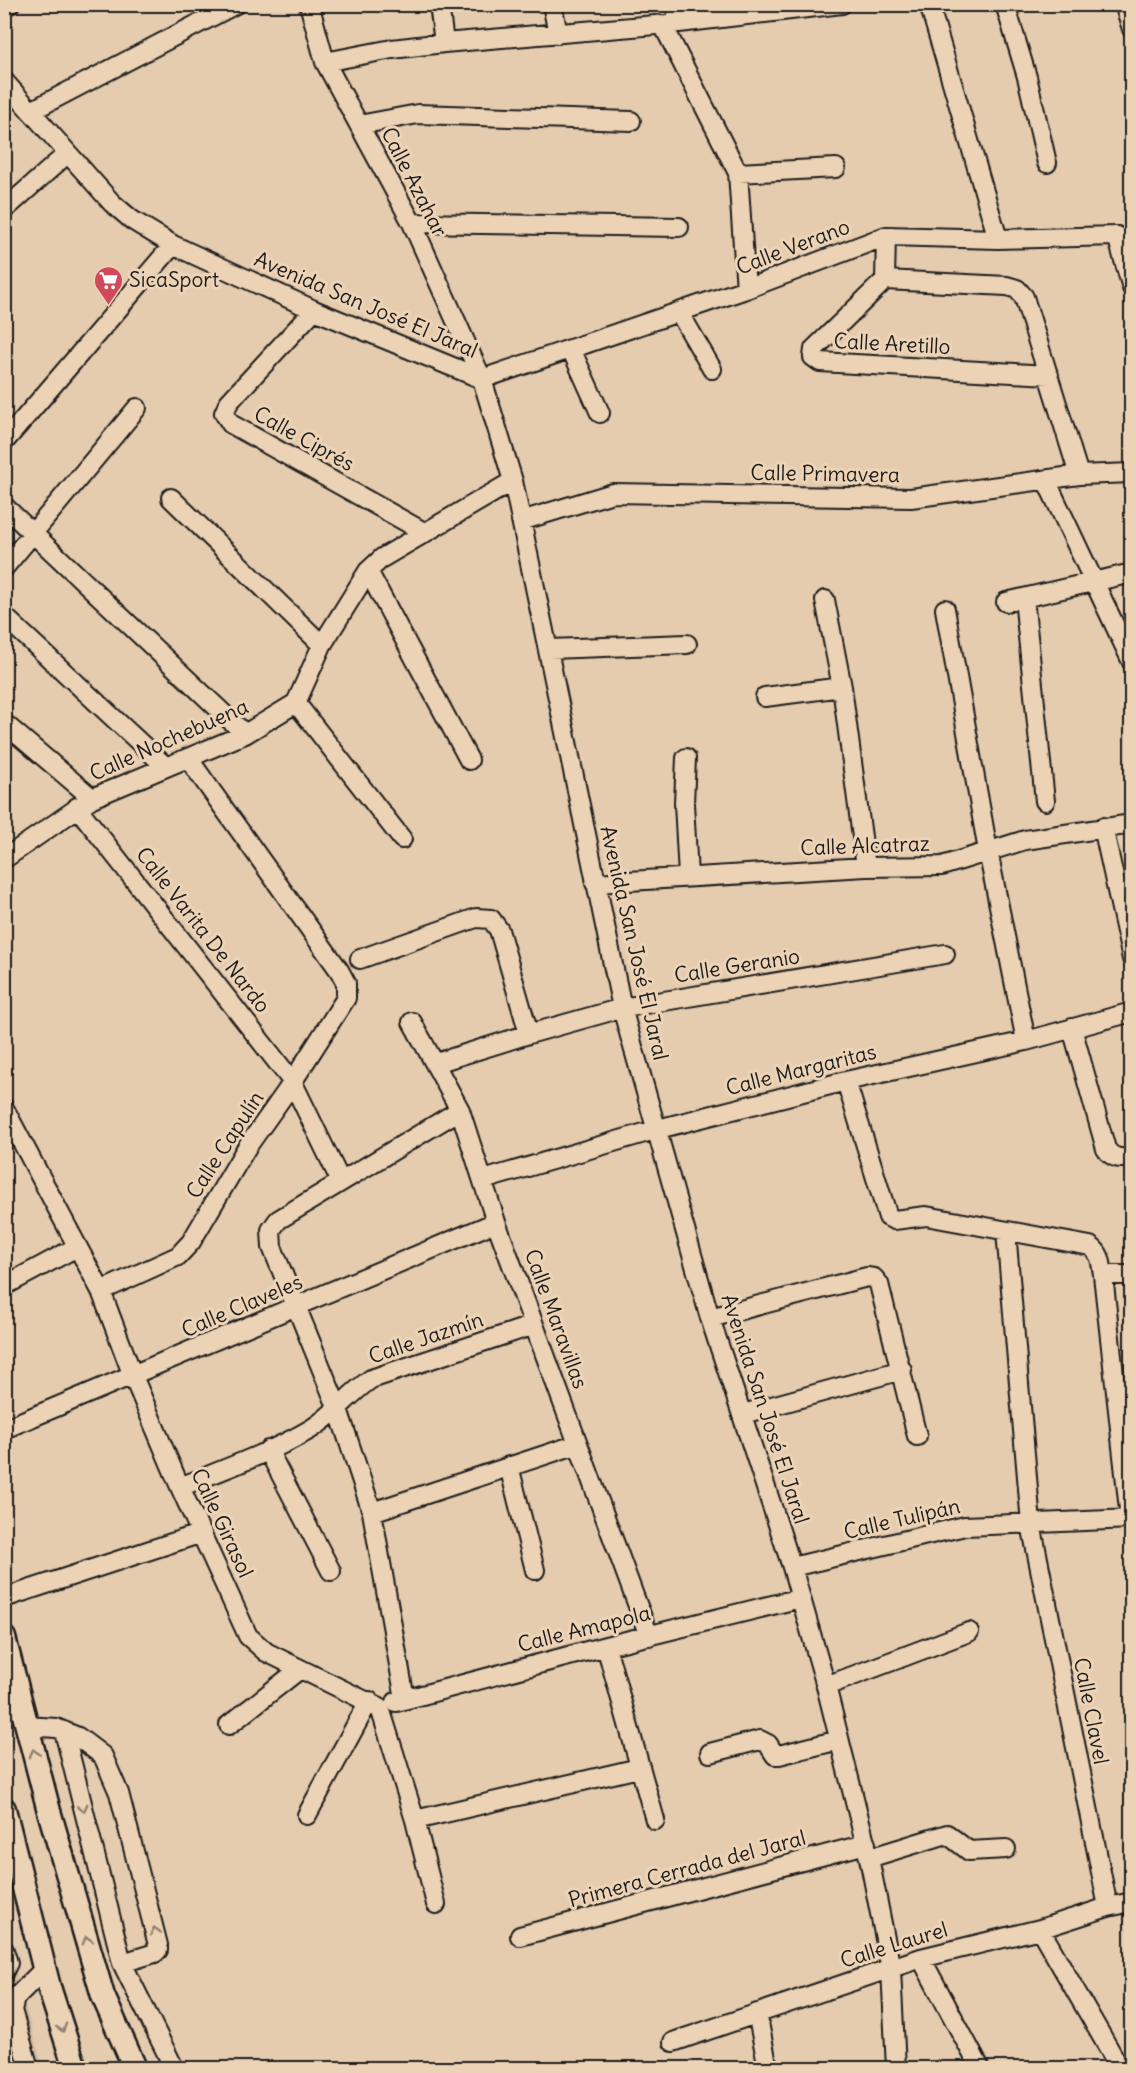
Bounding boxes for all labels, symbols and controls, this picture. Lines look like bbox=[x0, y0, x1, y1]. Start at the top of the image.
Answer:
street label: Calle Azahar bbox=[375, 122, 454, 241]
street label: Calle Verano bbox=[732, 213, 853, 281]
street label: Avenida San José El Jaral bbox=[251, 245, 482, 364]
supermarket icon: SicaSport bbox=[92, 264, 124, 306]
place label: SicaSport bbox=[129, 266, 219, 293]
street label: Calle Aretillo bbox=[833, 327, 951, 360]
street label: Calle Ciprés bbox=[249, 400, 359, 477]
street label: Calle Primavera bbox=[750, 459, 900, 488]
street label: Calle Nochebuena bbox=[85, 692, 252, 787]
street label: Avenida San José El Jaral bbox=[594, 823, 675, 1063]
street label: Calle Alcatraz bbox=[800, 830, 930, 861]
street label: Calle Varita De Nardo bbox=[130, 841, 277, 1018]
street label: Calle Geranio bbox=[672, 942, 802, 989]
street label: Calle Margaritas bbox=[723, 1038, 879, 1101]
street label: Calle Capulín bbox=[180, 1086, 269, 1204]
street label: Calle Maravillas bbox=[519, 1245, 594, 1392]
street label: Calle Claveles bbox=[177, 1268, 306, 1343]
street label: Avenida San José El Jaral bbox=[716, 1291, 815, 1527]
street label: Calle Jazmín bbox=[365, 1305, 487, 1370]
street label: Calle Girasol bbox=[185, 1464, 260, 1582]
street label: Calle Tulipán bbox=[841, 1492, 963, 1545]
street label: Calle Amapola bbox=[515, 1599, 653, 1658]
street label: Calle Clavel bbox=[1068, 1655, 1115, 1767]
one-way arrow bbox=[29, 1748, 42, 1758]
one-way arrow bbox=[76, 1803, 89, 1813]
street label: Primera Cerrada del Jaral bbox=[565, 1824, 809, 1913]
street label: Calle Laurel bbox=[837, 1915, 951, 1974]
one-way arrow bbox=[149, 1926, 162, 1936]
one-way arrow bbox=[82, 1935, 94, 1946]
one-way arrow bbox=[55, 2022, 67, 2033]

